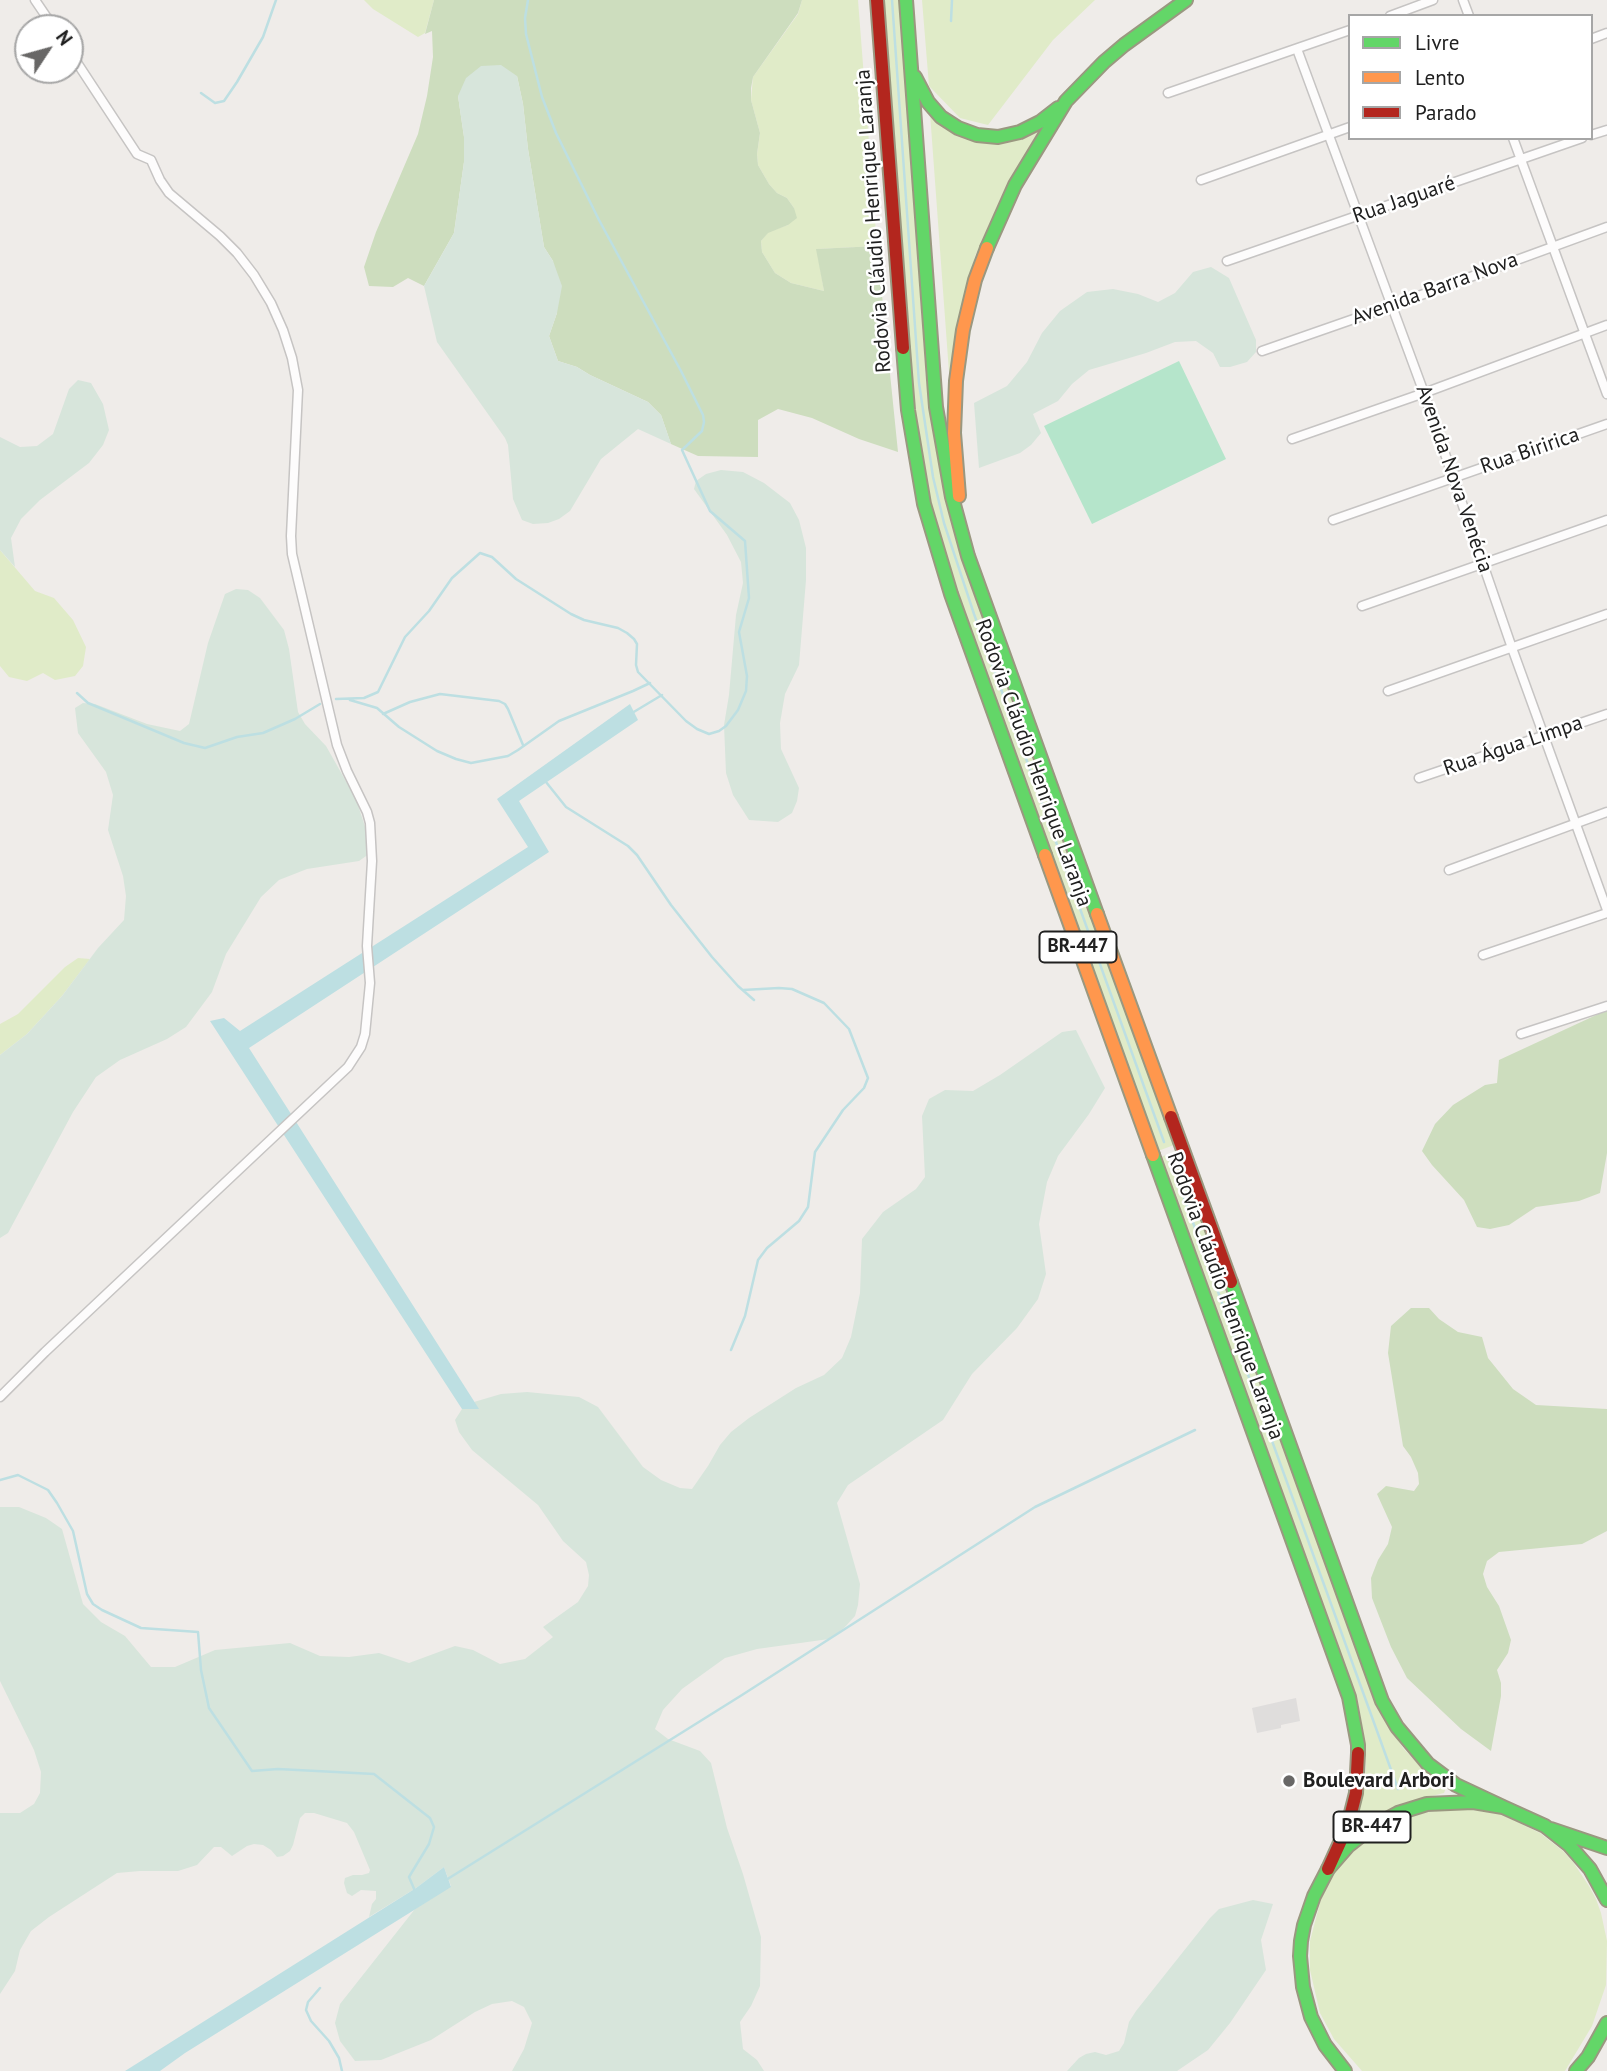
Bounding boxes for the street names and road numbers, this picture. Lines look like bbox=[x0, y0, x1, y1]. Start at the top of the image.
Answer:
street label: Rodovia Cláudio Henrique Laranja bbox=[851, 68, 897, 374]
street label: Rua Jaguaré bbox=[1349, 171, 1459, 229]
street label: Avenida Barra Nova bbox=[1348, 247, 1522, 331]
street label: Avenida Nova Venécia bbox=[1410, 382, 1498, 576]
street label: Rua Biririca bbox=[1477, 422, 1583, 480]
street label: Rodovia Cláudio Henrique Laranja bbox=[969, 616, 1097, 910]
street label: Rua Água Limpa bbox=[1440, 710, 1586, 782]
road number: BR-447 bbox=[1040, 931, 1116, 962]
street label: Rodovia Cláudio Henrique Laranja bbox=[1161, 1149, 1289, 1443]
road number: BR-447 bbox=[1334, 1812, 1410, 1842]

